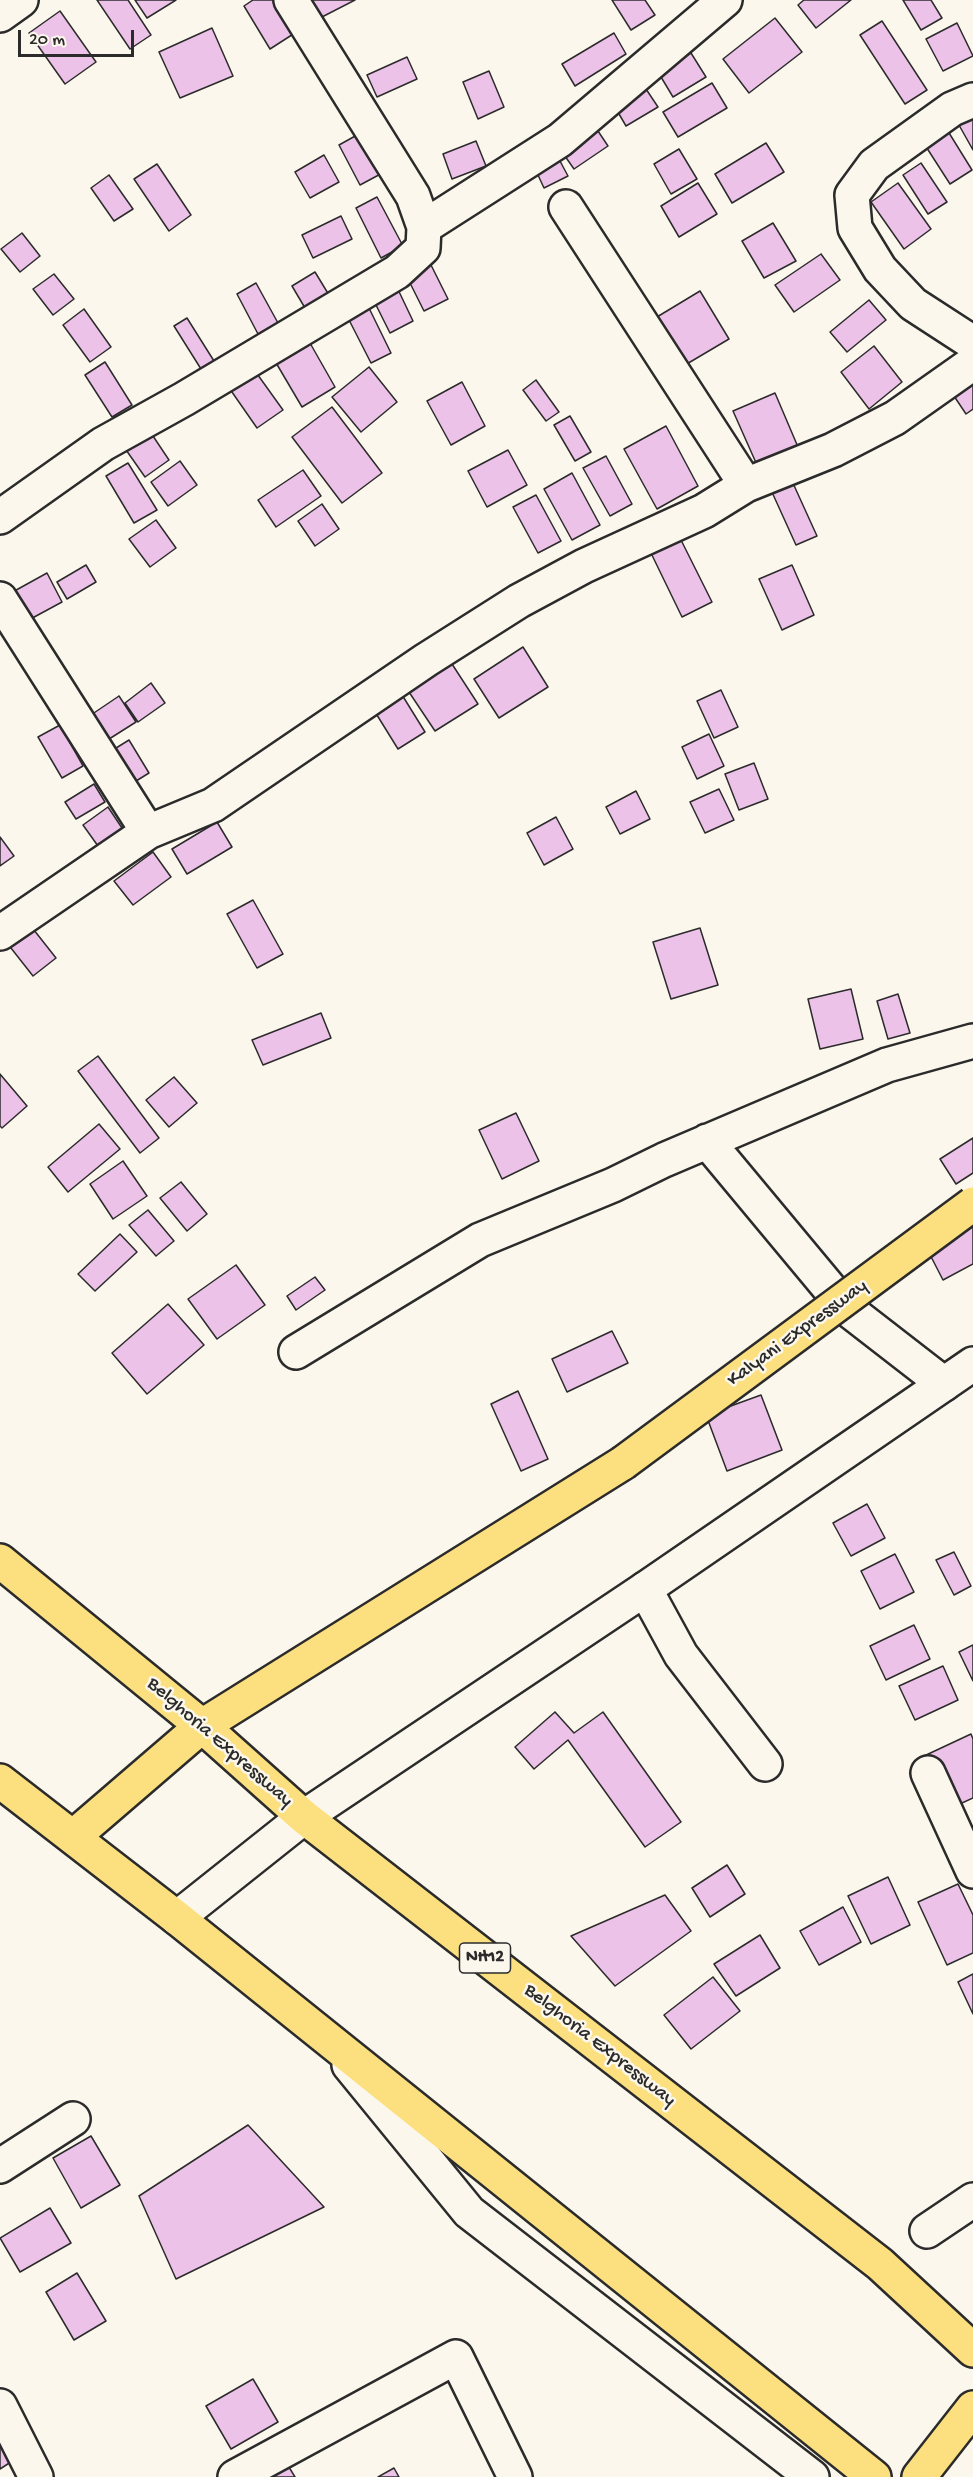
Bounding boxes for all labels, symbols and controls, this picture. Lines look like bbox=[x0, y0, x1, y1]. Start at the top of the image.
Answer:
scale bar bbox=[21, 18, 136, 56]
text: 20 m bbox=[29, 30, 65, 51]
street label: Kalyani Expressway bbox=[723, 1275, 873, 1393]
street label: Belghoria Expressway bbox=[141, 1673, 297, 1813]
road number: NH12 bbox=[460, 1943, 510, 1973]
street label: Belghoria Expressway bbox=[518, 1979, 680, 2113]

